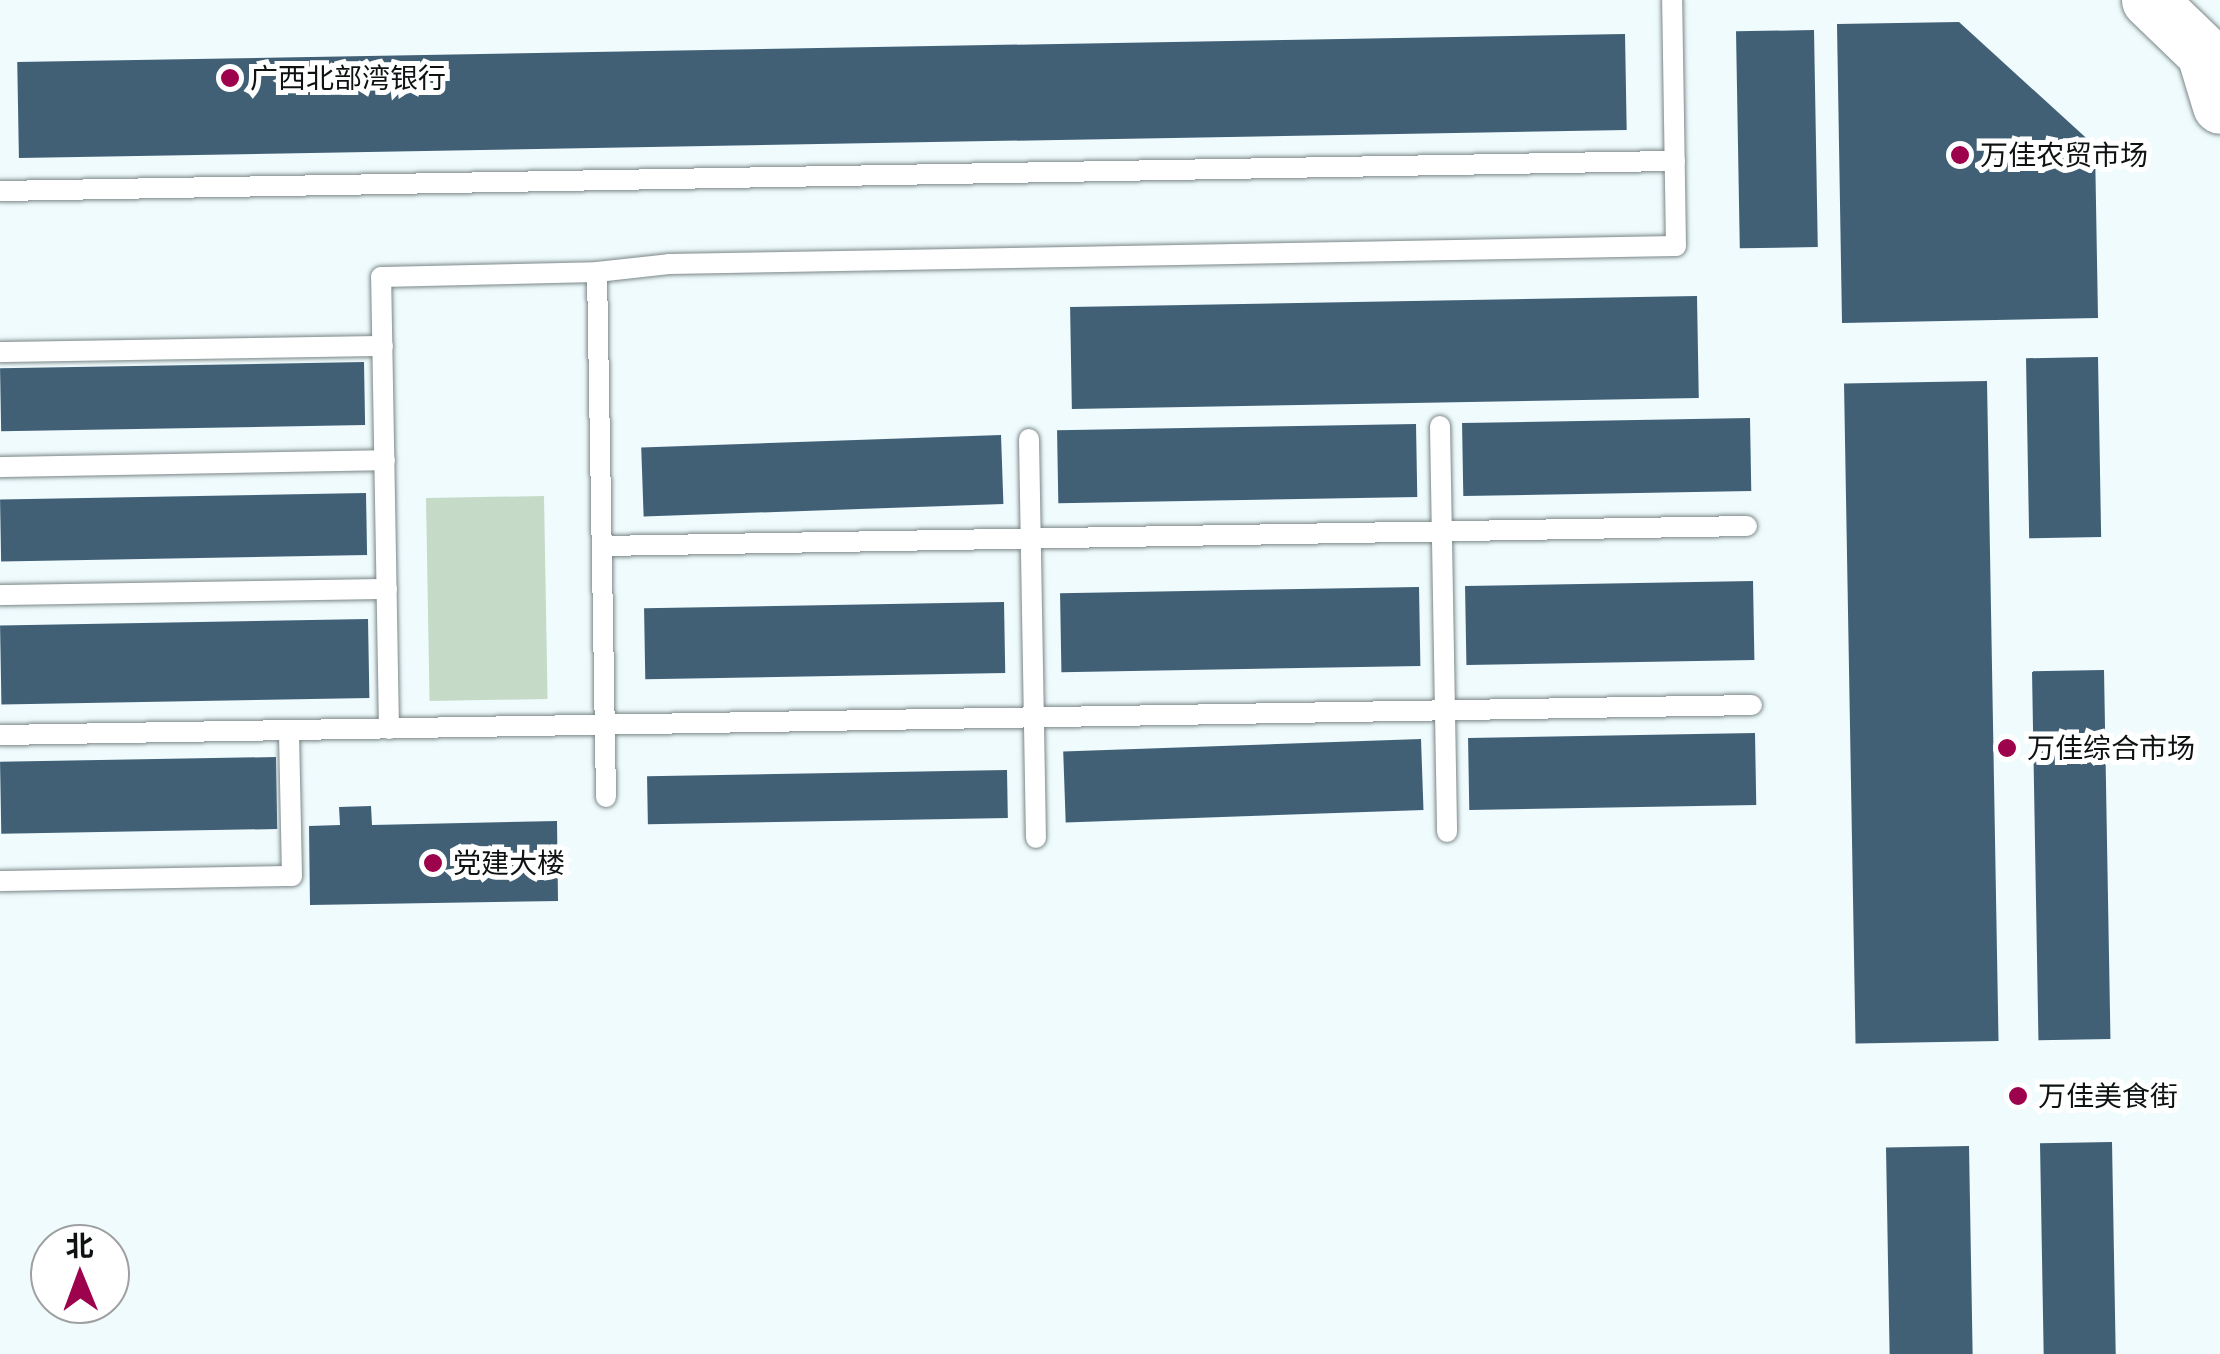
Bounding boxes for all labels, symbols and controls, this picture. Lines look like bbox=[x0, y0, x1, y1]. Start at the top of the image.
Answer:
place label: 广西北部湾银行 bbox=[250, 61, 446, 95]
marker: 广西北部湾银行 bbox=[219, 67, 241, 89]
place label: 万佳农贸市场 bbox=[1980, 138, 2148, 172]
marker: 万佳农贸市场 bbox=[1949, 144, 1971, 166]
place label: 万佳综合市场 bbox=[2027, 731, 2195, 765]
marker: 万佳综合市场 bbox=[1996, 737, 2018, 759]
place label: 党建大楼 bbox=[453, 846, 565, 880]
marker: 党建大楼 bbox=[422, 852, 444, 874]
place label: 万佳美食街 bbox=[2038, 1079, 2178, 1113]
marker: 万佳美食街 bbox=[2007, 1085, 2029, 1107]
north arrow bbox=[30, 1224, 130, 1324]
text: 北 bbox=[65, 1227, 94, 1264]

